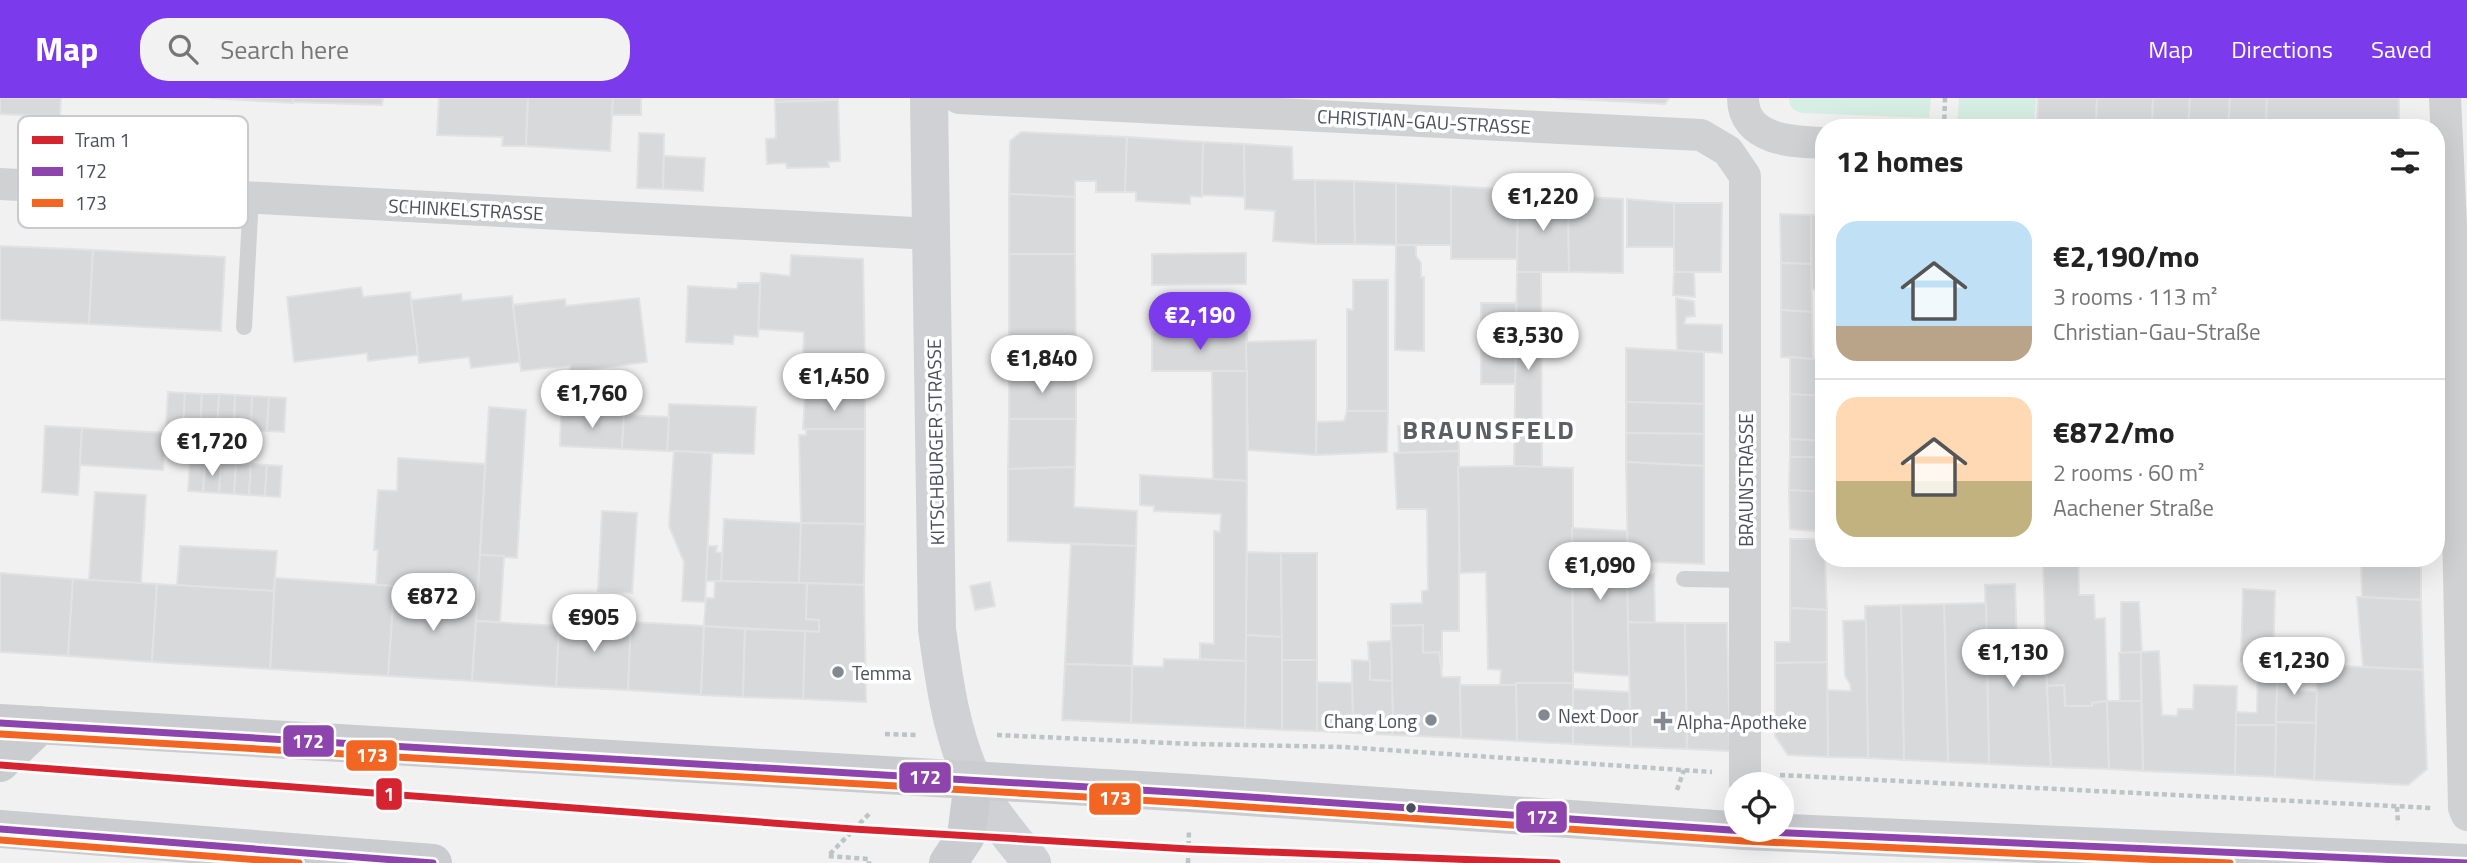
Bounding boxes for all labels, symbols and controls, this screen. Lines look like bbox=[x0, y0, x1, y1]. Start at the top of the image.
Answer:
search box bbox=[140, 18, 630, 81]
text: Map bbox=[35, 24, 98, 74]
icon: search bbox=[164, 30, 202, 68]
text: Search here bbox=[220, 30, 349, 69]
text: Map bbox=[2148, 31, 2193, 67]
text: Directions bbox=[2231, 31, 2333, 67]
text: Saved bbox=[2371, 31, 2432, 67]
street label: CHRISTIAN-GAU-STRASSE bbox=[1316, 101, 1532, 141]
legend bbox=[18, 116, 248, 228]
text: Tram 1 bbox=[75, 125, 130, 154]
text: 12 homes bbox=[1836, 138, 1963, 184]
icon: filters bbox=[2386, 142, 2424, 180]
text: 172 bbox=[75, 156, 107, 185]
pin: €1,220 bbox=[1486, 174, 1600, 233]
text: €1,220 bbox=[1508, 178, 1578, 213]
text: 173 bbox=[75, 188, 107, 217]
street label: SCHINKELSTRASSE bbox=[388, 190, 544, 228]
text: €2,190/mo bbox=[2053, 233, 2199, 279]
icon: home bbox=[1892, 249, 1976, 333]
text: 3 rooms · 113 m² bbox=[2053, 279, 2217, 314]
pin: €2,190 bbox=[1143, 292, 1257, 352]
text: €2,190 bbox=[1165, 297, 1235, 332]
pin: €3,530 bbox=[1471, 313, 1585, 372]
text: Christian-Gau-Straße bbox=[2053, 314, 2261, 349]
text: €3,530 bbox=[1493, 317, 1563, 352]
pin: €1,840 bbox=[985, 336, 1099, 395]
street label: KITSCHBURGER STRASSE bbox=[919, 338, 951, 546]
text: €1,840 bbox=[1007, 340, 1077, 375]
pin: €1,450 bbox=[777, 354, 891, 413]
text: €1,450 bbox=[799, 358, 869, 393]
pin: €1,760 bbox=[535, 370, 649, 430]
text: €1,760 bbox=[557, 375, 627, 410]
text: €872/mo bbox=[2053, 409, 2175, 455]
district label: BRAUNSFELD bbox=[1402, 410, 1576, 449]
street label: BRAUNSTRASSE bbox=[1731, 413, 1760, 547]
pin: €1,720 bbox=[155, 418, 269, 478]
text: €1,720 bbox=[177, 423, 247, 458]
icon: home bbox=[1892, 425, 1976, 509]
text: 2 rooms · 60 m² bbox=[2053, 455, 2204, 490]
text: Aachener Straße bbox=[2053, 490, 2214, 525]
pin: €1,090 bbox=[1543, 542, 1657, 602]
text: €1,090 bbox=[1565, 547, 1635, 582]
pin: €872 bbox=[392, 574, 474, 633]
text: €872 bbox=[407, 578, 459, 613]
pin: €905 bbox=[553, 594, 635, 654]
text: €905 bbox=[568, 599, 620, 634]
pin: €1,130 bbox=[1956, 630, 2070, 689]
text: €1,130 bbox=[1978, 634, 2048, 669]
pin: €1,230 bbox=[2237, 638, 2351, 697]
text: €1,230 bbox=[2259, 642, 2329, 677]
place label: Temma bbox=[852, 658, 912, 687]
marker: Temma bbox=[830, 664, 846, 680]
place label: Next Door bbox=[1558, 701, 1639, 730]
place label: Chang Long bbox=[1324, 706, 1417, 735]
marker: Next Door bbox=[1536, 707, 1552, 723]
place label: Alpha-Apotheke bbox=[1677, 707, 1807, 736]
marker: Chang Long bbox=[1423, 712, 1439, 728]
marker: Alpha-Apotheke bbox=[1655, 713, 1671, 729]
line badge: 172 bbox=[282, 724, 335, 758]
text: 172 bbox=[292, 726, 324, 755]
line badge: 173 bbox=[345, 739, 398, 772]
text: 173 bbox=[356, 740, 388, 769]
line badge: 172 bbox=[898, 761, 952, 794]
text: 172 bbox=[909, 762, 941, 791]
map controls bbox=[1724, 772, 1794, 842]
button: locate bbox=[1724, 772, 1794, 842]
line badge: 1 bbox=[375, 777, 403, 811]
text: 1 bbox=[384, 779, 394, 808]
line badge: 173 bbox=[1088, 782, 1142, 816]
text: 173 bbox=[1099, 783, 1131, 812]
line badge: 172 bbox=[1515, 800, 1568, 834]
unlabelled marker bbox=[1404, 801, 1418, 815]
text: 172 bbox=[1526, 802, 1558, 831]

